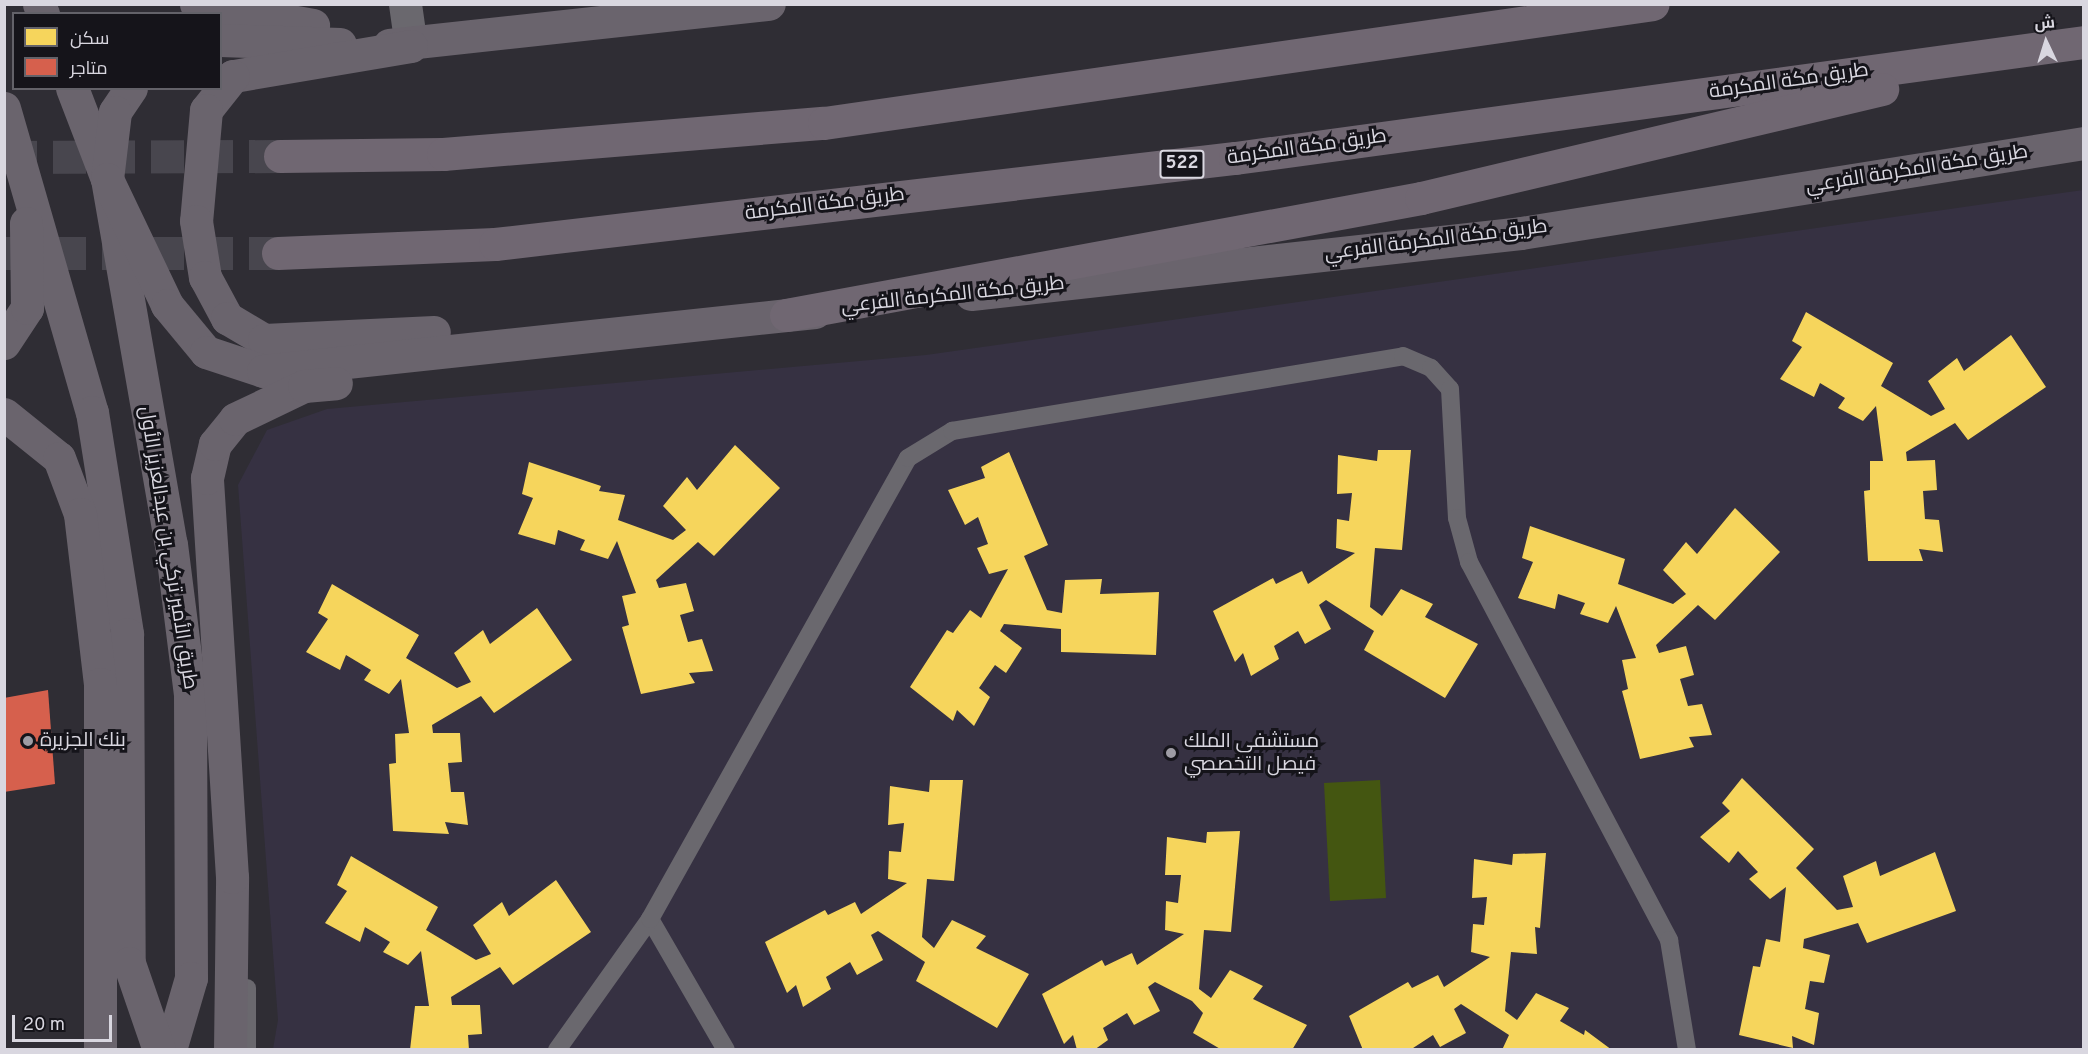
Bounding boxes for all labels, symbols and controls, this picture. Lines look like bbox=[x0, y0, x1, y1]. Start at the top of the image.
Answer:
legend bbox=[12, 12, 222, 90]
north arrow bbox=[2016, 12, 2076, 72]
text: ش bbox=[2034, 13, 2056, 35]
text: سكن bbox=[70, 28, 109, 51]
text: متاجر bbox=[70, 58, 108, 81]
street label: طريق مكة المكرمة bbox=[1708, 59, 1870, 105]
street label: طريق مكة المكرمة bbox=[1226, 125, 1388, 171]
street label: طريق مكة المكرمة الفرعي bbox=[1804, 141, 2030, 199]
road number: 522 bbox=[1158, 149, 1206, 179]
street label: طريق مكة المكرمة bbox=[744, 183, 906, 227]
street label: طريق مكة المكرمة الفرعي bbox=[1323, 215, 1549, 267]
street label: طريق مكة المكرمة الفرعي bbox=[840, 272, 1066, 320]
street label: طريق الأمير تركي بن عبدالعزيز الأول bbox=[133, 405, 201, 691]
place label: بنك الجزيرة bbox=[40, 729, 126, 753]
place label: مستشفى الملك فيصل التخصصي bbox=[1184, 730, 1319, 777]
marker: بنك الجزيرة bbox=[21, 734, 35, 748]
marker: مستشفى الملك فيصل التخصصي bbox=[1162, 744, 1180, 762]
scale bar bbox=[15, 1003, 116, 1041]
text: 20 m bbox=[23, 1014, 65, 1037]

